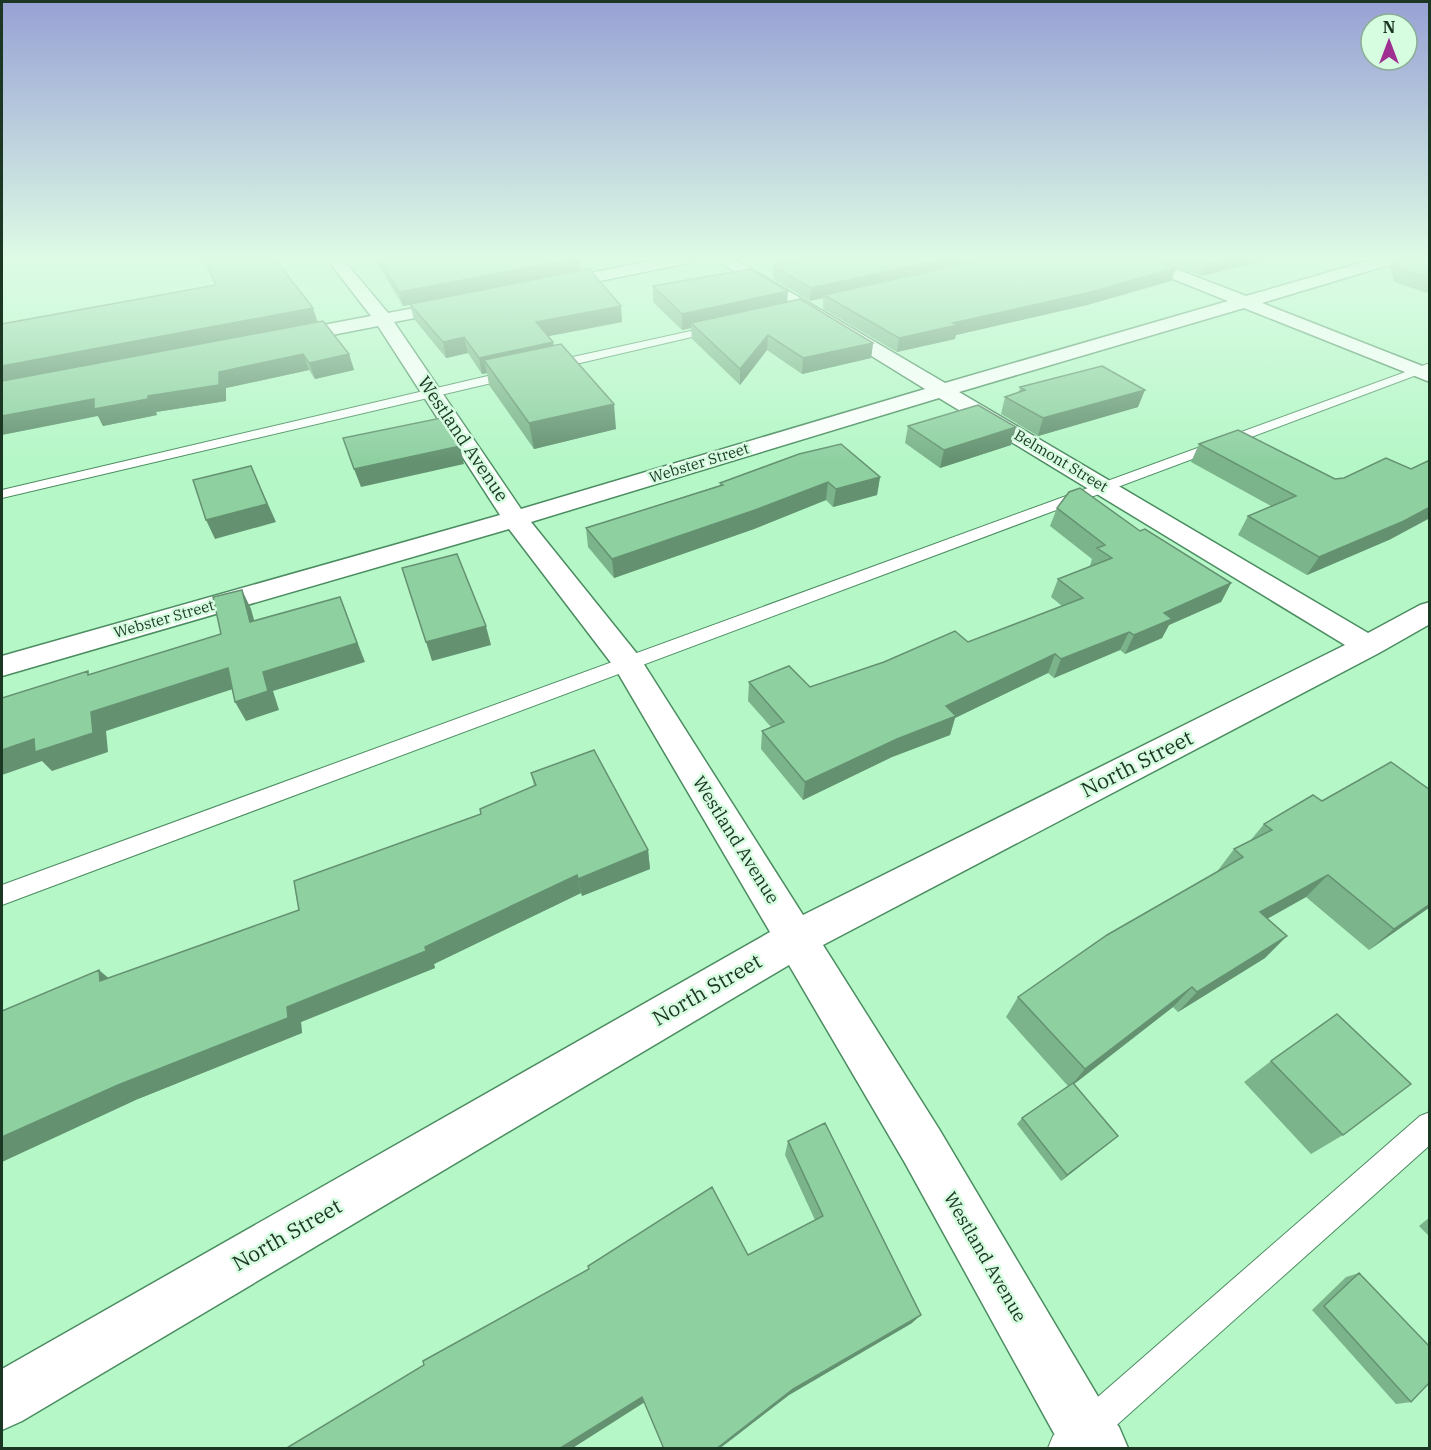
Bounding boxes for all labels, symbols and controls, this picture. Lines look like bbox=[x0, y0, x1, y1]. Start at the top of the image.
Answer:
north arrow bbox=[1359, 12, 1419, 72]
text: N bbox=[1383, 17, 1395, 37]
street label: Westland Avenue bbox=[413, 372, 514, 506]
street label: Belmont Street bbox=[1011, 425, 1112, 496]
street label: Webster Street bbox=[647, 438, 751, 487]
street label: Webster Street bbox=[111, 595, 216, 642]
street label: North Street bbox=[1076, 723, 1197, 803]
street label: Westland Avenue bbox=[688, 772, 785, 908]
street label: North Street bbox=[647, 947, 766, 1032]
street label: Westland Avenue bbox=[939, 1188, 1032, 1326]
street label: North Street bbox=[227, 1192, 346, 1277]

